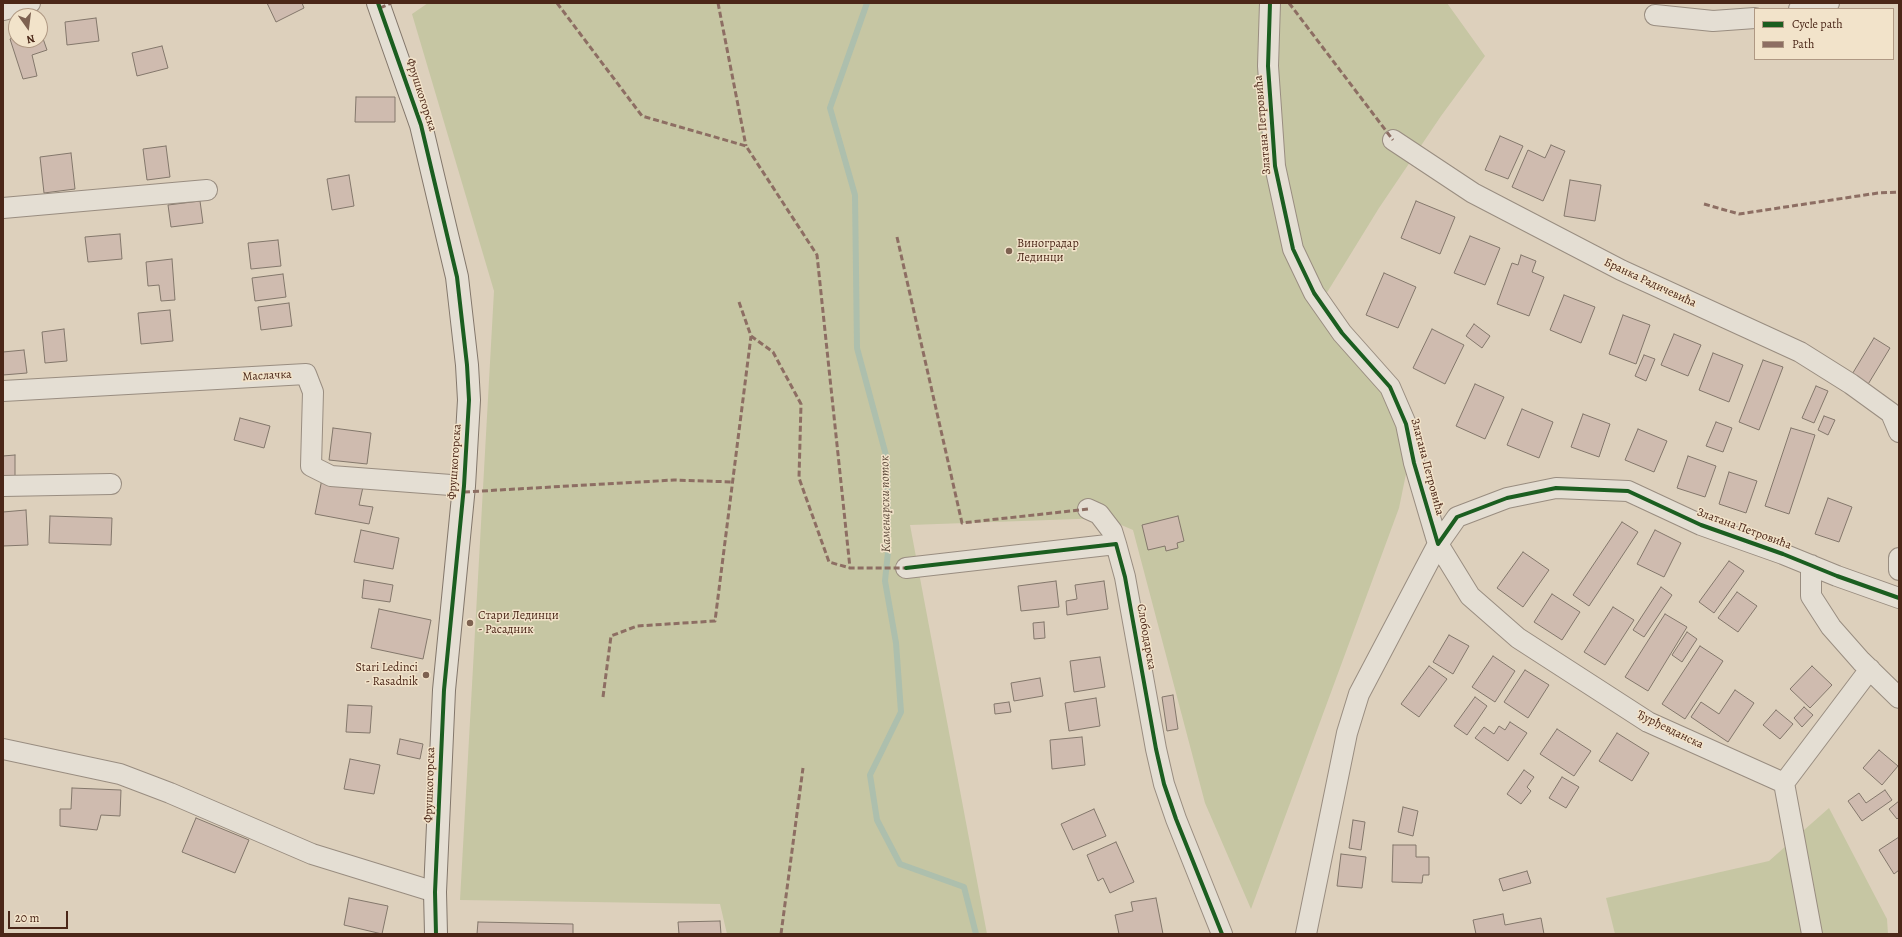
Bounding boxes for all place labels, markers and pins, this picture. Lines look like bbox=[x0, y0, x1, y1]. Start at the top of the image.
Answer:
place label: Виноградар Лединци bbox=[1017, 237, 1079, 265]
marker: Виноградар Лединци bbox=[1004, 246, 1014, 256]
place label: Стари Лединци - Расадник bbox=[478, 609, 559, 637]
marker: Стари Лединци - Расадник bbox=[465, 618, 475, 628]
place label: Stari Ledinci - Rasadnik bbox=[355, 661, 418, 689]
marker: Stari Ledinci - Rasadnik bbox=[421, 670, 431, 680]

